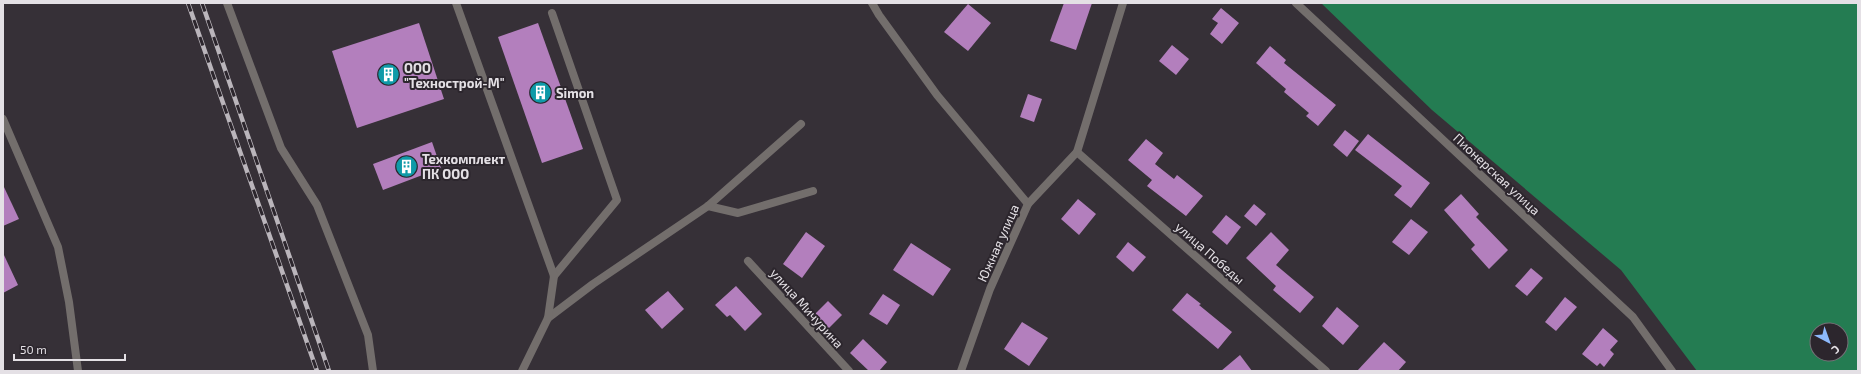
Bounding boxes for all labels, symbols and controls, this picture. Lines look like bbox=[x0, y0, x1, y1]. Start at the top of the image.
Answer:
place label: ООО "Технострой-М" bbox=[404, 60, 505, 91]
building icon: ООО "Технострой-М" bbox=[375, 62, 401, 88]
building icon: Simon bbox=[527, 80, 553, 106]
place label: Simon bbox=[556, 85, 594, 101]
street label: Пионерская улица bbox=[1450, 130, 1544, 218]
place label: Техкомплект ПК ООО bbox=[422, 151, 505, 182]
building icon: Техкомплект ПК ООО bbox=[394, 153, 420, 179]
street label: Южная улица bbox=[974, 202, 1022, 284]
street label: улица Победы bbox=[1172, 219, 1248, 287]
street label: улица Мичурина bbox=[767, 265, 847, 351]
north arrow bbox=[1809, 322, 1849, 362]
scale bar bbox=[14, 336, 125, 362]
text: 50 m bbox=[20, 342, 47, 356]
text: С bbox=[1829, 343, 1843, 357]

